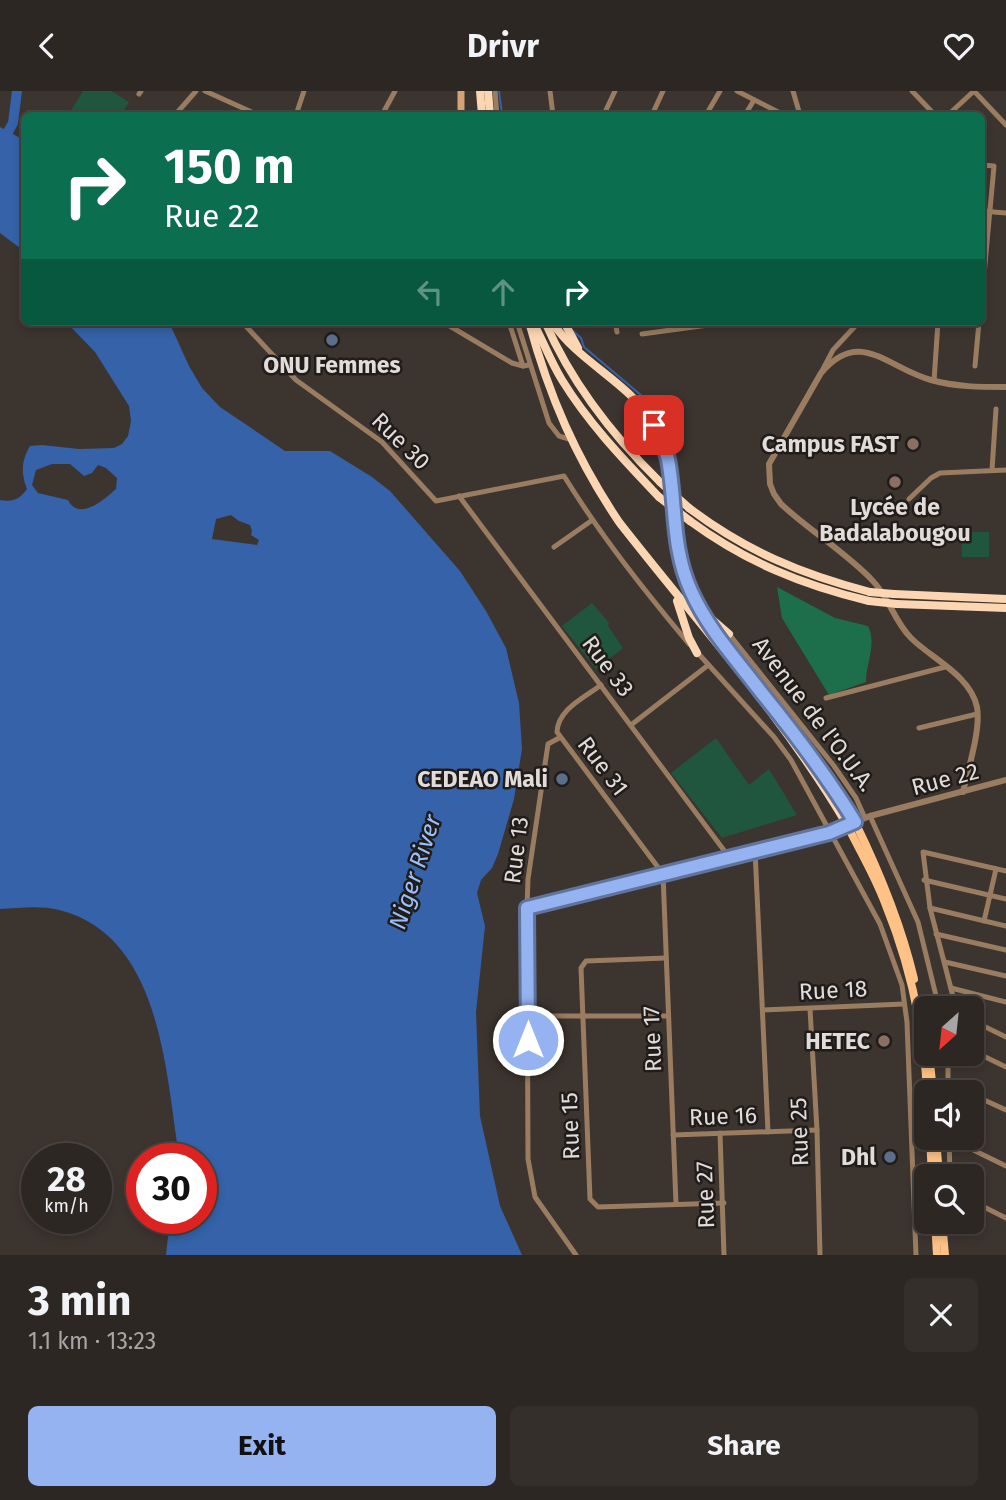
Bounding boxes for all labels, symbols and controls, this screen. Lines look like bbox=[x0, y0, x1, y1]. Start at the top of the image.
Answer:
icon: back bbox=[28, 27, 66, 65]
text: Drivr bbox=[467, 27, 539, 65]
icon: heart bbox=[940, 27, 978, 65]
text: 150 m bbox=[164, 137, 295, 196]
icon: right bbox=[49, 140, 140, 231]
text: Rue 22 bbox=[164, 197, 260, 235]
icon: left bbox=[411, 273, 449, 311]
icon: ahead bbox=[484, 273, 522, 311]
icon: right bbox=[557, 273, 595, 311]
marker: ONU Femmes bbox=[324, 332, 340, 348]
place label: ONU Femmes bbox=[263, 351, 401, 379]
pin bbox=[624, 395, 684, 455]
icon: arrive bbox=[635, 406, 673, 444]
street label: Rue 30 bbox=[366, 407, 436, 475]
place label: Campus FAST bbox=[762, 430, 900, 458]
marker: Campus FAST bbox=[905, 436, 921, 452]
marker: Lycée de Badalabougou bbox=[887, 474, 903, 490]
place label: Lycée de Badalabougou bbox=[819, 493, 971, 547]
street label: Rue 33 bbox=[576, 630, 640, 702]
street label: Avenue de l'O.U.A. bbox=[747, 631, 881, 797]
street label: Rue 31 bbox=[572, 731, 634, 801]
street label: Rue 22 bbox=[908, 757, 982, 801]
place label: CEDEAO Mali bbox=[417, 765, 548, 793]
marker: CEDEAO Mali bbox=[554, 771, 570, 787]
water label: Niger River bbox=[383, 810, 447, 933]
street label: Rue 13 bbox=[498, 815, 534, 885]
street label: Rue 18 bbox=[798, 974, 868, 1006]
north arrow bbox=[914, 996, 984, 1066]
map controls bbox=[914, 996, 984, 1234]
position arrow bbox=[491, 1003, 565, 1077]
street label: Rue 17 bbox=[637, 1005, 667, 1073]
place label: HETEC bbox=[805, 1027, 871, 1055]
marker: HETEC bbox=[876, 1033, 892, 1049]
button: sound bbox=[914, 1080, 984, 1150]
street label: Rue 15 bbox=[555, 1092, 585, 1160]
street label: Rue 25 bbox=[784, 1097, 814, 1167]
street label: Rue 16 bbox=[688, 1101, 758, 1131]
speed limit sign: 30 bbox=[126, 1143, 217, 1234]
place label: Dhl bbox=[841, 1143, 876, 1171]
marker: Dhl bbox=[882, 1149, 898, 1165]
text: 28 bbox=[47, 1158, 86, 1200]
street label: Rue 27 bbox=[690, 1161, 720, 1229]
button: search bbox=[914, 1164, 984, 1234]
text: km/h bbox=[44, 1195, 89, 1217]
text: 3 min bbox=[28, 1276, 131, 1326]
button: close bbox=[904, 1278, 978, 1352]
text: 1.1 km · 13:23 bbox=[28, 1327, 156, 1355]
button: Exit bbox=[28, 1406, 496, 1486]
button: Share bbox=[510, 1406, 978, 1486]

